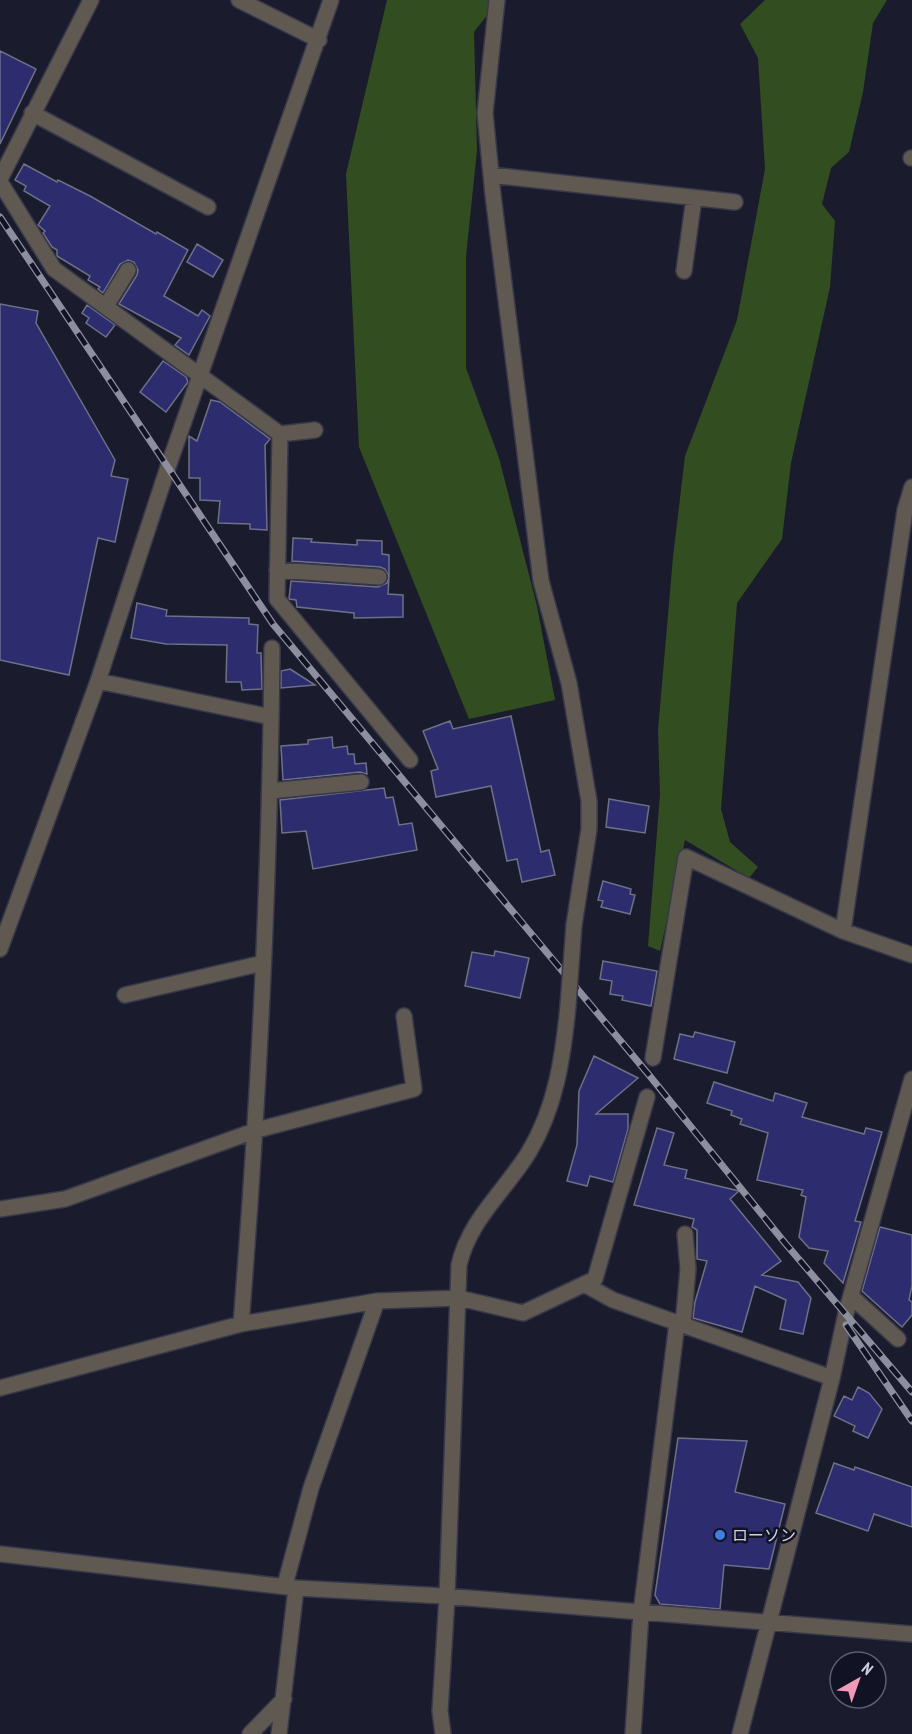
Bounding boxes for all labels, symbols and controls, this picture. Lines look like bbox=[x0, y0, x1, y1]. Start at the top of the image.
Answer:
place label: ローソン bbox=[732, 1525, 796, 1545]
marker: ローソン bbox=[713, 1528, 727, 1542]
north arrow bbox=[828, 1650, 888, 1710]
text: N bbox=[858, 1658, 877, 1679]

